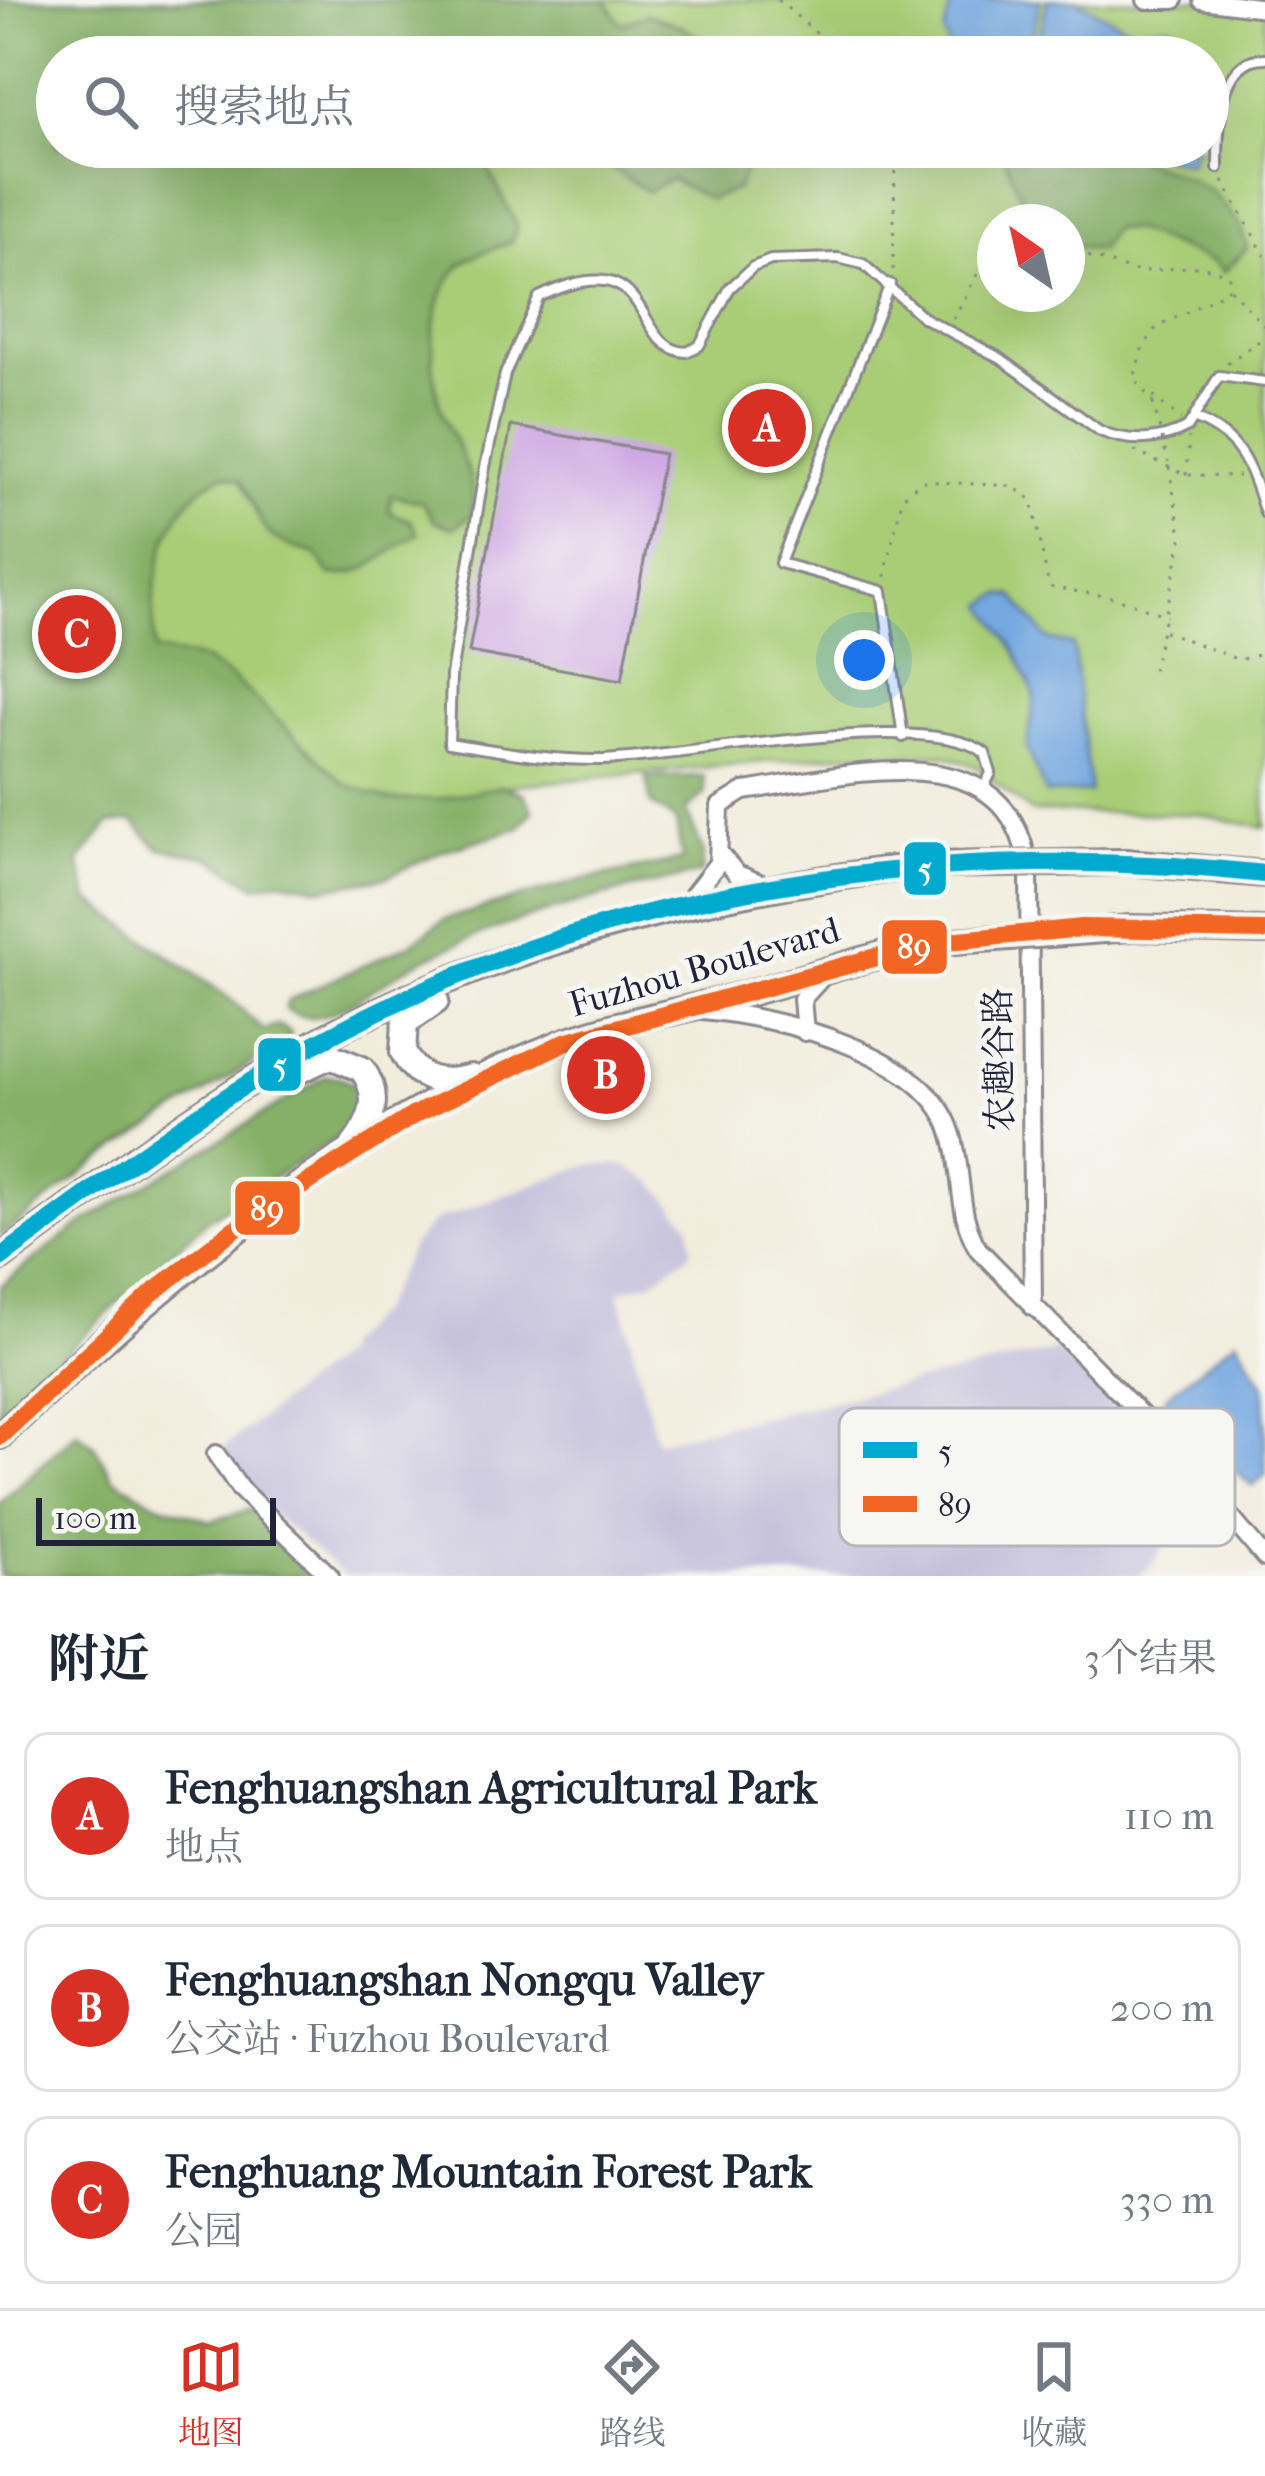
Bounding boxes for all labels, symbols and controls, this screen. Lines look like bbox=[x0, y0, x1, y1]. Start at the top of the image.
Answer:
search box bbox=[36, 36, 1229, 168]
icon: search bbox=[78, 69, 144, 135]
text: 搜索地点 bbox=[174, 81, 354, 134]
north arrow bbox=[977, 204, 1085, 312]
pin: A bbox=[728, 383, 806, 473]
pin: C bbox=[38, 589, 116, 679]
your location bbox=[834, 630, 894, 690]
line badge: 5 bbox=[902, 840, 948, 897]
text: 5 bbox=[918, 850, 932, 889]
street label: Fuzhou Boulevard bbox=[564, 908, 845, 1026]
line badge: 89 bbox=[880, 918, 949, 976]
text: 89 bbox=[897, 928, 931, 967]
street label: 农趣谷路 bbox=[977, 988, 1021, 1132]
pin: B bbox=[567, 1030, 645, 1120]
line badge: 5 bbox=[256, 1036, 303, 1093]
text: 5 bbox=[273, 1046, 287, 1085]
line badge: 89 bbox=[233, 1179, 302, 1237]
text: 89 bbox=[250, 1190, 284, 1229]
legend bbox=[839, 1408, 1235, 1546]
text: 5 bbox=[938, 1432, 952, 1471]
text: 89 bbox=[938, 1486, 972, 1525]
scale bar bbox=[36, 1492, 276, 1545]
text: 100 m bbox=[54, 1499, 137, 1538]
text: 附近 bbox=[48, 1629, 150, 1689]
text: 3个结果 bbox=[1084, 1635, 1217, 1681]
text: Fenghuangshan Agricultural Park bbox=[165, 1762, 817, 1815]
text: A bbox=[77, 1793, 103, 1839]
text: 110 m bbox=[1124, 1793, 1214, 1839]
text: 地点 bbox=[165, 1824, 243, 1870]
text: Fenghuangshan Nongqu Valley bbox=[165, 1954, 763, 2007]
text: B bbox=[77, 1985, 103, 2031]
text: 200 m bbox=[1110, 1985, 1214, 2031]
text: 公交站 · Fuzhou Boulevard bbox=[165, 2016, 609, 2062]
text: Fenghuang Mountain Forest Park bbox=[165, 2146, 812, 2199]
text: C bbox=[77, 2177, 103, 2223]
text: 330 m bbox=[1120, 2177, 1214, 2223]
text: 公园 bbox=[165, 2208, 243, 2254]
tab: 地图 bbox=[178, 2334, 244, 2453]
tab: 路线 bbox=[599, 2334, 665, 2453]
tab: 收藏 bbox=[1021, 2334, 1087, 2453]

